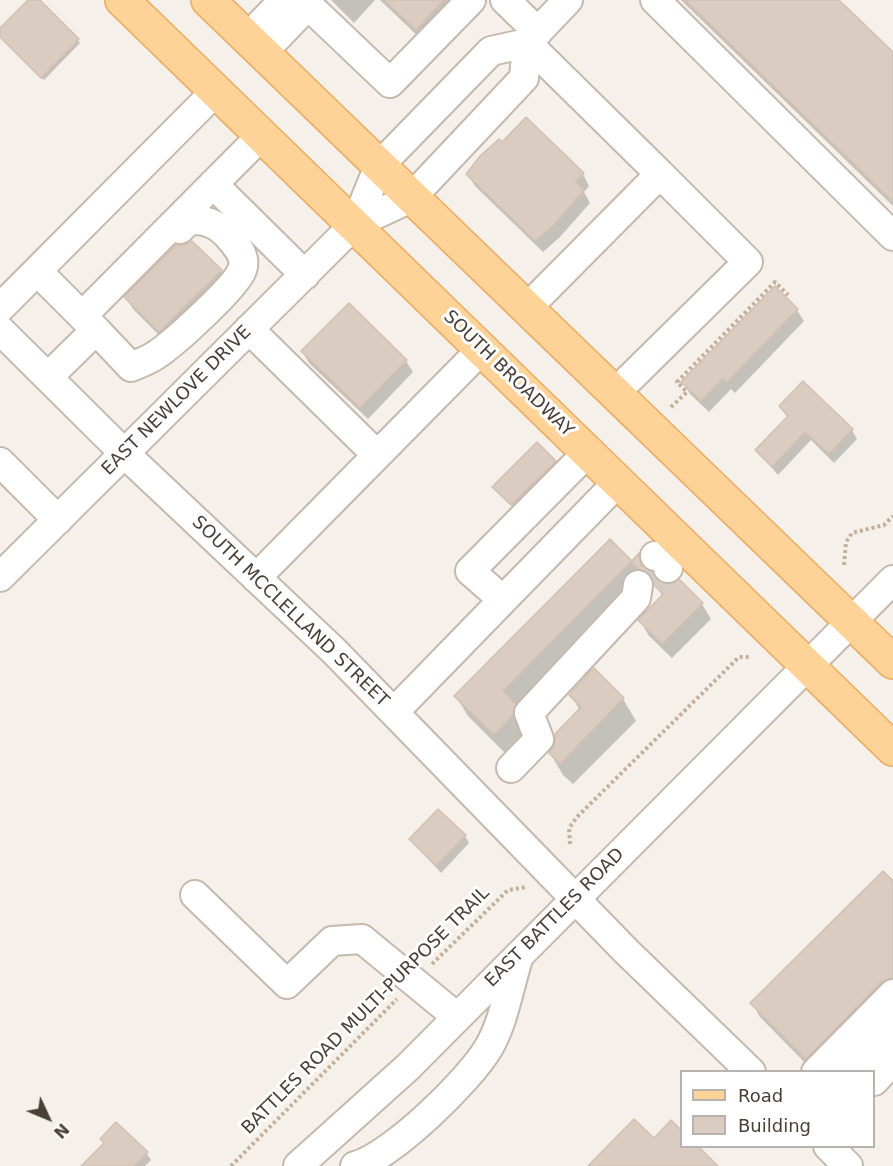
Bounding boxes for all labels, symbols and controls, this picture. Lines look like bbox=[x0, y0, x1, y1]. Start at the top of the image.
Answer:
street label: SOUTH BROADWAY bbox=[438, 306, 578, 442]
street label: EAST NEWLOVE DRIVE bbox=[98, 322, 256, 480]
street label: SOUTH MCCLELLAND STREET bbox=[187, 512, 393, 712]
street label: EAST BATTLES ROAD bbox=[481, 844, 629, 992]
street label: BATTLES ROAD MULTI-PURPOSE TRAIL bbox=[238, 883, 494, 1139]
legend bbox=[680, 1070, 875, 1148]
text: Road bbox=[738, 1085, 783, 1106]
north arrow bbox=[18, 1088, 78, 1148]
text: Building bbox=[738, 1115, 811, 1136]
text: N bbox=[50, 1119, 73, 1142]

